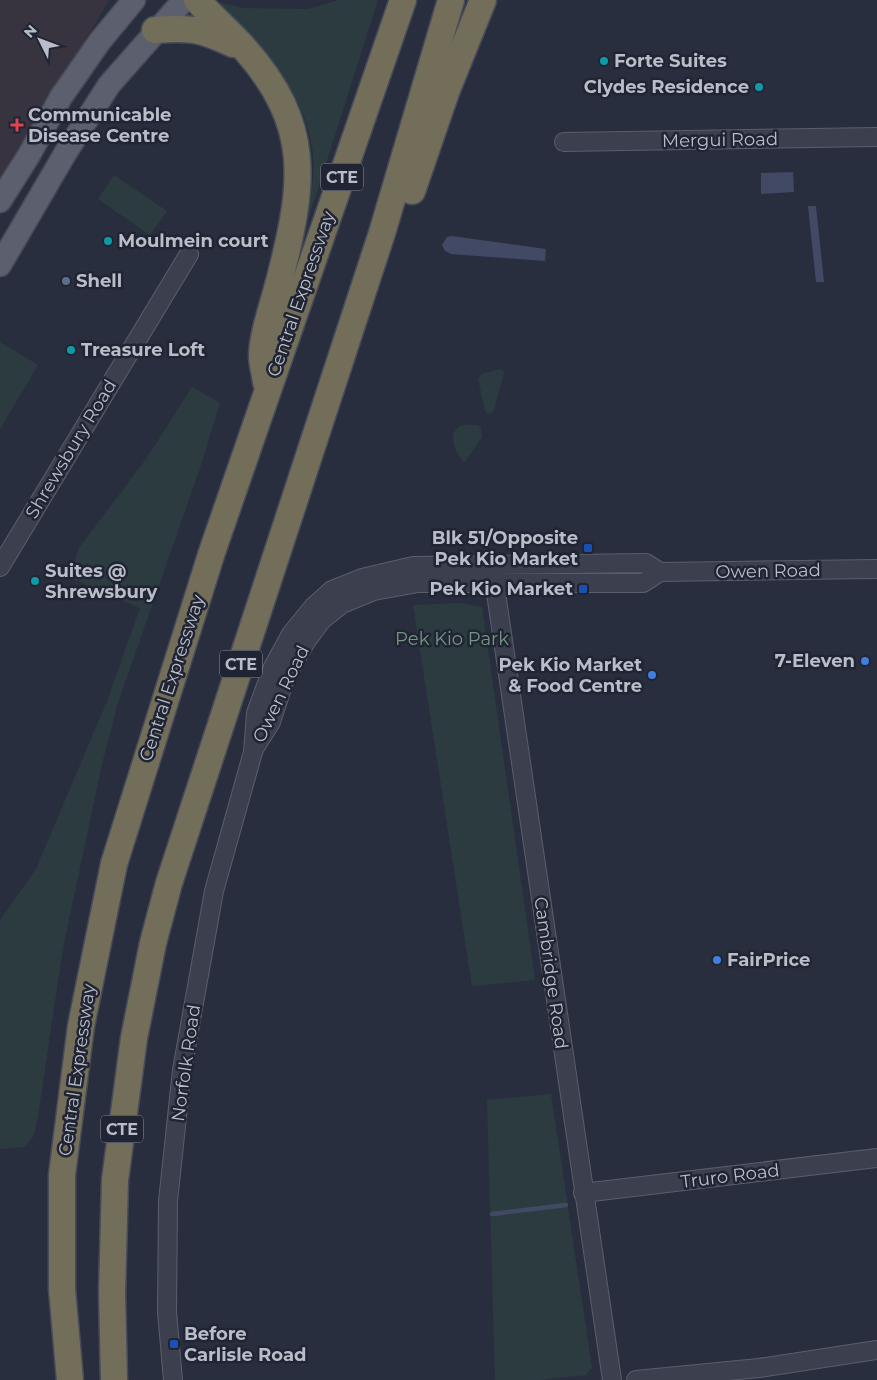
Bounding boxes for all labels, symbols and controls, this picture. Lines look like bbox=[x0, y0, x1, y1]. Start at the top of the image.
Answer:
north arrow bbox=[15, 15, 65, 65]
text: N bbox=[20, 21, 41, 42]
place label: Forte Suites bbox=[614, 50, 727, 72]
marker: Forte Suites bbox=[598, 55, 610, 67]
place label: Clydes Residence bbox=[584, 76, 749, 98]
marker: Clydes Residence bbox=[753, 81, 765, 93]
place label: Communicable Disease Centre bbox=[28, 104, 171, 147]
marker: Communicable Disease Centre bbox=[10, 118, 24, 132]
street label: Mergui Road bbox=[662, 128, 778, 152]
road number: CTE bbox=[321, 163, 363, 190]
street label: Central Expressway bbox=[262, 208, 340, 380]
place label: Moulmein court bbox=[118, 230, 269, 252]
marker: Moulmein court bbox=[102, 235, 114, 247]
place label: Shell bbox=[76, 270, 122, 292]
marker: Shell bbox=[60, 275, 72, 287]
place label: Treasure Loft bbox=[81, 339, 205, 361]
marker: Treasure Loft bbox=[65, 344, 77, 356]
street label: Shrewsbury Road bbox=[21, 375, 121, 523]
place label: Blk 51/Opposite Pek Kio Market bbox=[432, 527, 578, 570]
marker: Blk 51/Opposite Pek Kio Market bbox=[582, 542, 594, 554]
street label: Owen Road bbox=[715, 559, 821, 583]
place label: Suites @ Shrewsbury bbox=[45, 560, 158, 603]
marker: Suites @ Shrewsbury bbox=[29, 575, 41, 587]
place label: Pek Kio Market bbox=[430, 578, 573, 600]
marker: Pek Kio Market bbox=[577, 583, 589, 595]
street label: Central Expressway bbox=[135, 592, 209, 764]
park label: Pek Kio Park bbox=[395, 628, 509, 650]
street label: Owen Road bbox=[248, 642, 314, 746]
place label: 7-Eleven bbox=[775, 650, 855, 672]
road number: CTE bbox=[220, 651, 262, 678]
place label: Pek Kio Market & Food Centre bbox=[499, 654, 642, 697]
marker: 7-Eleven bbox=[859, 655, 871, 667]
marker: Pek Kio Market & Food Centre bbox=[646, 669, 658, 681]
street label: Cambridge Road bbox=[529, 895, 573, 1051]
place label: FairPrice bbox=[727, 949, 810, 971]
marker: FairPrice bbox=[711, 954, 723, 966]
street label: Central Expressway bbox=[54, 982, 100, 1158]
street label: Norfolk Road bbox=[167, 1003, 205, 1123]
road number: CTE bbox=[101, 1116, 143, 1142]
street label: Truro Road bbox=[679, 1159, 781, 1193]
place label: Before Carlisle Road bbox=[184, 1323, 307, 1366]
marker: Before Carlisle Road bbox=[168, 1338, 180, 1350]

